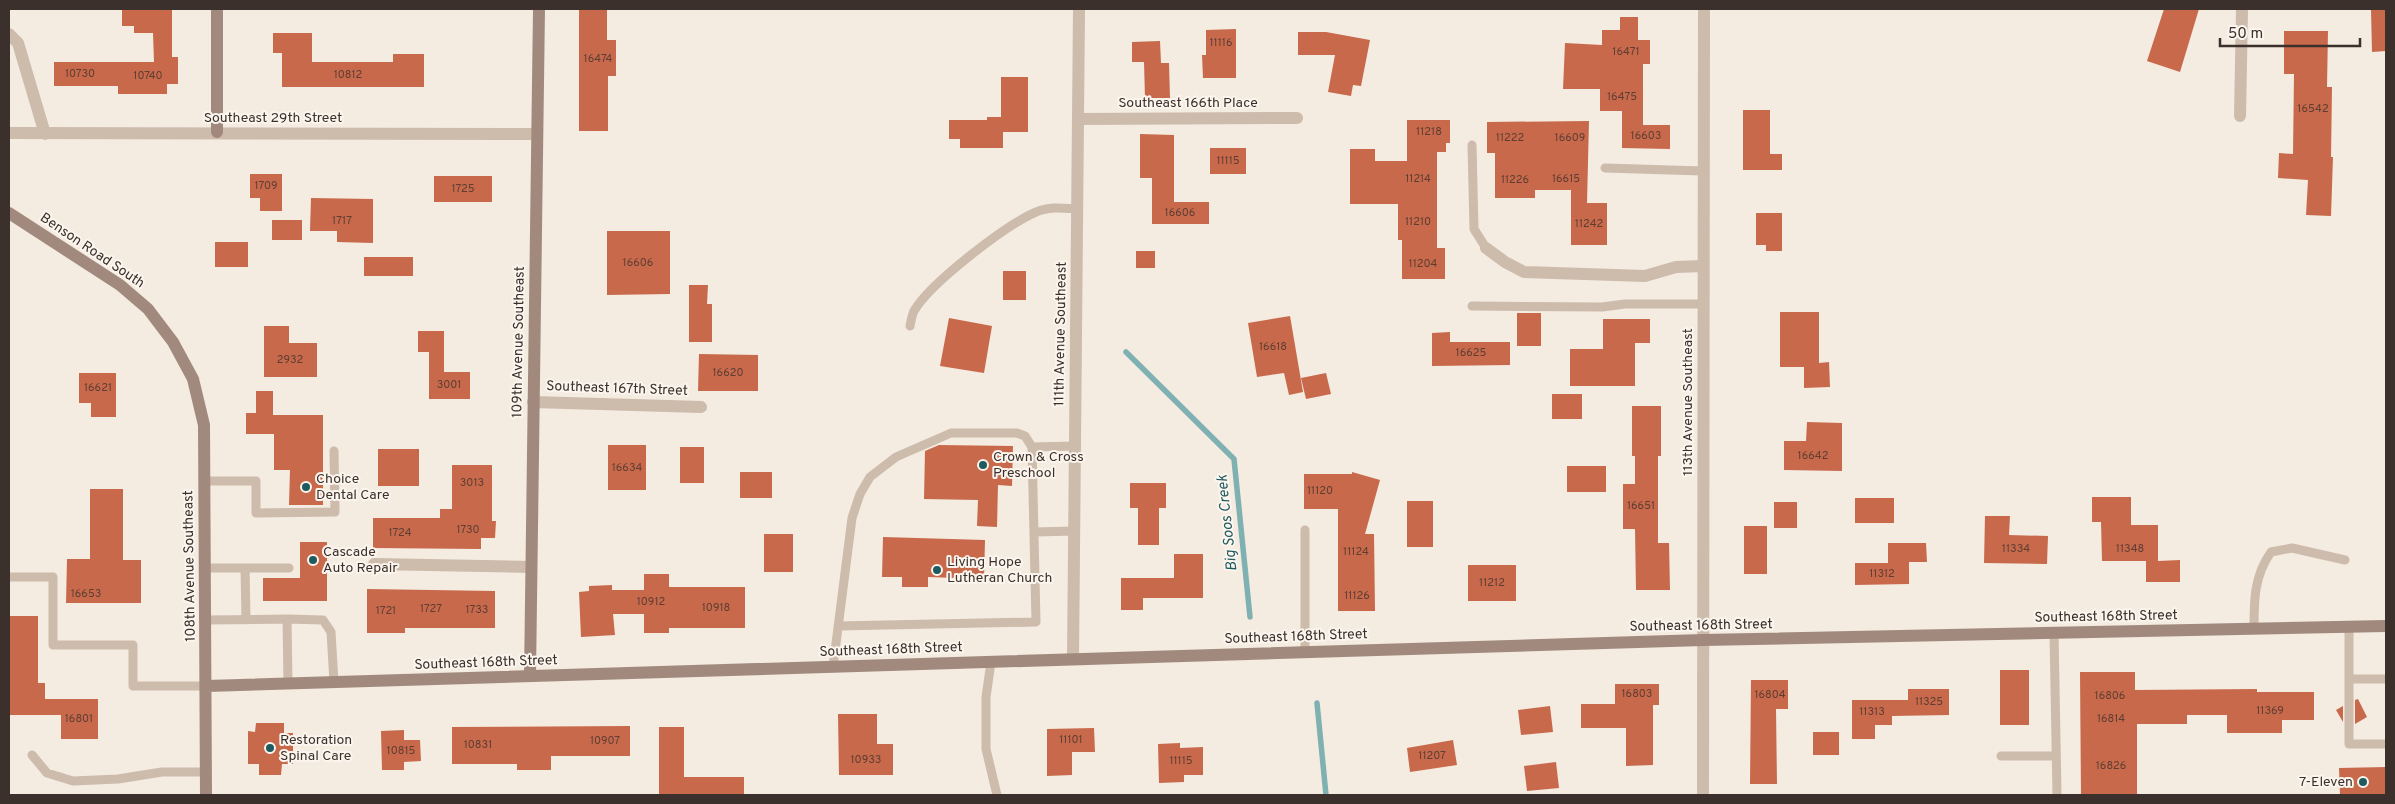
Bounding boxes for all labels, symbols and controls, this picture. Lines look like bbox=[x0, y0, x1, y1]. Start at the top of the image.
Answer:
scale bar bbox=[2220, 15, 2360, 47]
text: 50 m bbox=[2228, 25, 2263, 44]
house number: 11116 bbox=[1210, 36, 1232, 50]
house number: 16471 bbox=[1612, 45, 1640, 59]
house number: 16474 bbox=[584, 52, 613, 66]
house number: 10730 bbox=[65, 67, 95, 81]
house number: 10812 bbox=[334, 68, 362, 82]
house number: 10740 bbox=[133, 69, 163, 83]
house number: 16475 bbox=[1607, 90, 1637, 104]
street label: Southeast 166th Place bbox=[1118, 95, 1258, 112]
house number: 16542 bbox=[2297, 102, 2329, 116]
street label: Southeast 29th Street bbox=[204, 110, 342, 127]
house number: 11218 bbox=[1416, 125, 1442, 139]
house number: 16603 bbox=[1631, 129, 1661, 143]
house number: 11222 bbox=[1496, 131, 1524, 145]
house number: 16609 bbox=[1555, 131, 1585, 145]
house number: 11115 bbox=[1216, 154, 1240, 168]
house number: 11214 bbox=[1405, 172, 1431, 186]
house number: 16615 bbox=[1552, 172, 1580, 186]
house number: 11226 bbox=[1501, 173, 1529, 187]
house number: 1709 bbox=[254, 179, 278, 193]
house number: 1725 bbox=[451, 182, 475, 196]
house number: 16606 bbox=[1165, 206, 1195, 220]
street label: Benson Road South bbox=[36, 210, 148, 292]
house number: 1717 bbox=[332, 214, 352, 228]
house number: 11210 bbox=[1405, 215, 1431, 229]
house number: 11242 bbox=[1575, 217, 1603, 231]
house number: 16606 bbox=[623, 256, 653, 270]
house number: 11204 bbox=[1409, 257, 1438, 271]
street label: 111th Avenue Southeast bbox=[1051, 261, 1071, 407]
street label: 109th Avenue Southeast bbox=[509, 266, 529, 418]
street label: 113th Avenue Southeast bbox=[1680, 328, 1697, 476]
house number: 16618 bbox=[1259, 340, 1287, 354]
house number: 16625 bbox=[1456, 346, 1487, 360]
house number: 2932 bbox=[277, 353, 303, 367]
house number: 16620 bbox=[712, 366, 744, 380]
house number: 3001 bbox=[437, 378, 461, 392]
street label: Southeast 167th Street bbox=[546, 378, 688, 400]
house number: 16621 bbox=[84, 381, 112, 395]
place label: Crown & Cross Preschool bbox=[993, 449, 1084, 482]
house number: 16642 bbox=[1798, 449, 1828, 463]
marker: Crown & Cross Preschool bbox=[977, 459, 989, 471]
house number: 16634 bbox=[612, 461, 643, 475]
place label: Choice Dental Care bbox=[316, 471, 389, 504]
water label: Big Soos Creek bbox=[1213, 473, 1243, 572]
house number: 3013 bbox=[460, 476, 484, 490]
marker: Choice Dental Care bbox=[300, 481, 312, 493]
house number: 11120 bbox=[1307, 484, 1333, 498]
street label: 108th Avenue Southeast bbox=[180, 490, 200, 642]
house number: 16651 bbox=[1627, 499, 1655, 513]
house number: 1730 bbox=[456, 523, 480, 537]
house number: 1724 bbox=[388, 526, 412, 540]
house number: 11334 bbox=[2002, 542, 2030, 556]
house number: 11348 bbox=[2116, 542, 2144, 556]
place label: Cascade Auto Repair bbox=[323, 544, 398, 577]
house number: 11124 bbox=[1343, 545, 1369, 559]
marker: Cascade Auto Repair bbox=[307, 554, 319, 566]
place label: Living Hope Lutheran Church bbox=[947, 554, 1052, 587]
marker: Living Hope Lutheran Church bbox=[931, 564, 943, 576]
house number: 11312 bbox=[1869, 567, 1895, 581]
house number: 11212 bbox=[1479, 576, 1505, 590]
house number: 16653 bbox=[71, 587, 101, 601]
house number: 11126 bbox=[1344, 589, 1370, 603]
house number: 10912 bbox=[637, 595, 665, 609]
house number: 10918 bbox=[702, 601, 730, 615]
house number: 1727 bbox=[420, 602, 442, 616]
house number: 1733 bbox=[466, 603, 488, 617]
house number: 1721 bbox=[376, 604, 396, 618]
street label: Southeast 168th Street bbox=[2034, 607, 2178, 627]
street label: Southeast 168th Street bbox=[1629, 616, 1773, 636]
street label: Southeast 168th Street bbox=[1224, 626, 1368, 648]
street label: Southeast 168th Street bbox=[819, 639, 963, 661]
street label: Southeast 168th Street bbox=[414, 652, 558, 674]
house number: 16803 bbox=[1622, 687, 1652, 701]
house number: 16804 bbox=[1754, 688, 1786, 702]
house number: 16806 bbox=[2095, 689, 2125, 703]
house number: 11325 bbox=[1915, 695, 1943, 709]
house number: 11369 bbox=[2256, 704, 2284, 718]
house number: 11313 bbox=[1859, 705, 1885, 719]
house number: 16801 bbox=[65, 712, 93, 726]
house number: 16814 bbox=[2097, 712, 2125, 726]
place label: Restoration Spinal Care bbox=[280, 732, 352, 765]
house number: 11101 bbox=[1059, 733, 1083, 747]
house number: 10907 bbox=[590, 734, 620, 748]
house number: 10831 bbox=[464, 738, 492, 752]
marker: Restoration Spinal Care bbox=[264, 742, 276, 754]
house number: 10815 bbox=[387, 744, 416, 758]
house number: 11207 bbox=[1418, 749, 1446, 763]
house number: 10933 bbox=[851, 753, 881, 767]
house number: 11115 bbox=[1169, 754, 1193, 768]
house number: 16826 bbox=[2096, 759, 2126, 773]
place label: 7-Eleven bbox=[2299, 774, 2353, 791]
marker: 7-Eleven bbox=[2357, 776, 2369, 788]

